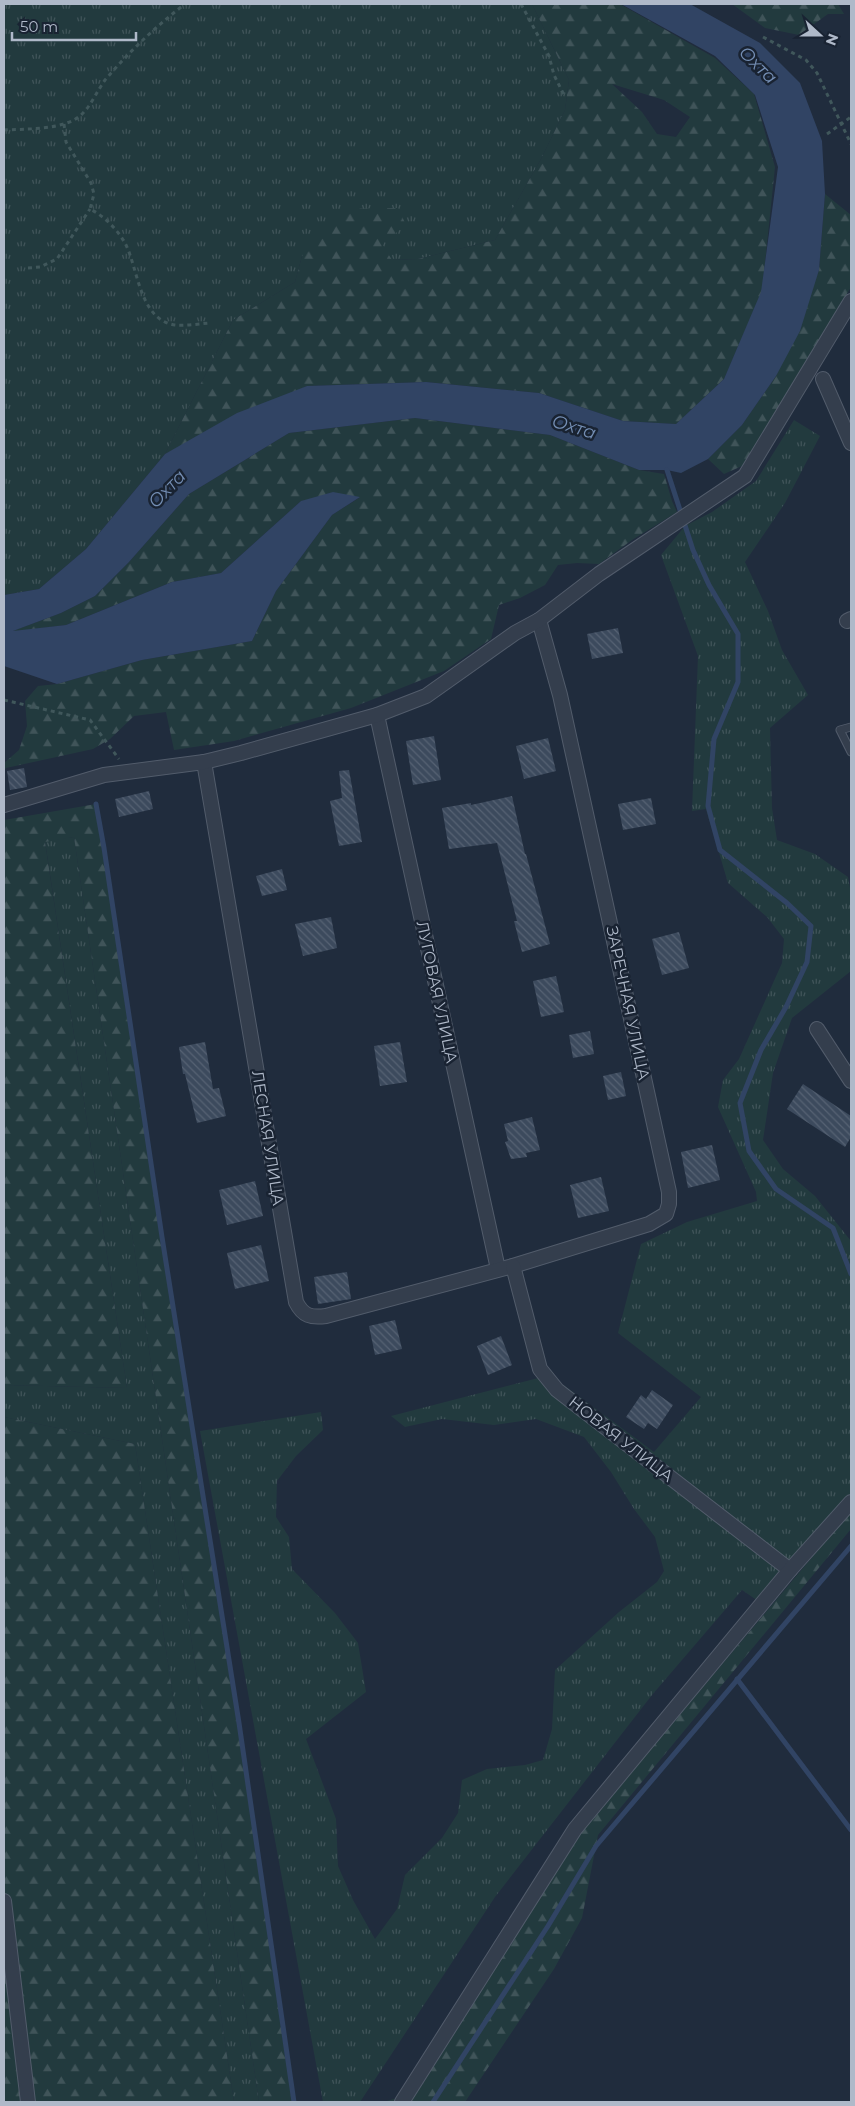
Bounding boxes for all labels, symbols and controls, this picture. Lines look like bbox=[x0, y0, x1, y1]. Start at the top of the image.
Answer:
scale bar bbox=[12, 10, 136, 42]
north arrow bbox=[795, 10, 845, 60]
text: 50 m bbox=[20, 17, 58, 36]
text: N bbox=[822, 31, 843, 48]
water label: Охта bbox=[734, 41, 782, 89]
water label: Охта bbox=[549, 410, 599, 444]
water label: Охта bbox=[143, 465, 191, 513]
street label: ЛУГОВАЯ УЛИЦА bbox=[413, 919, 461, 1065]
street label: ЗАРЕЧНАЯ УЛИЦА bbox=[602, 924, 654, 1082]
street label: ЛЕСНАЯ УЛИЦА bbox=[248, 1069, 288, 1207]
street label: НОВАЯ УЛИЦА bbox=[565, 1392, 677, 1486]

